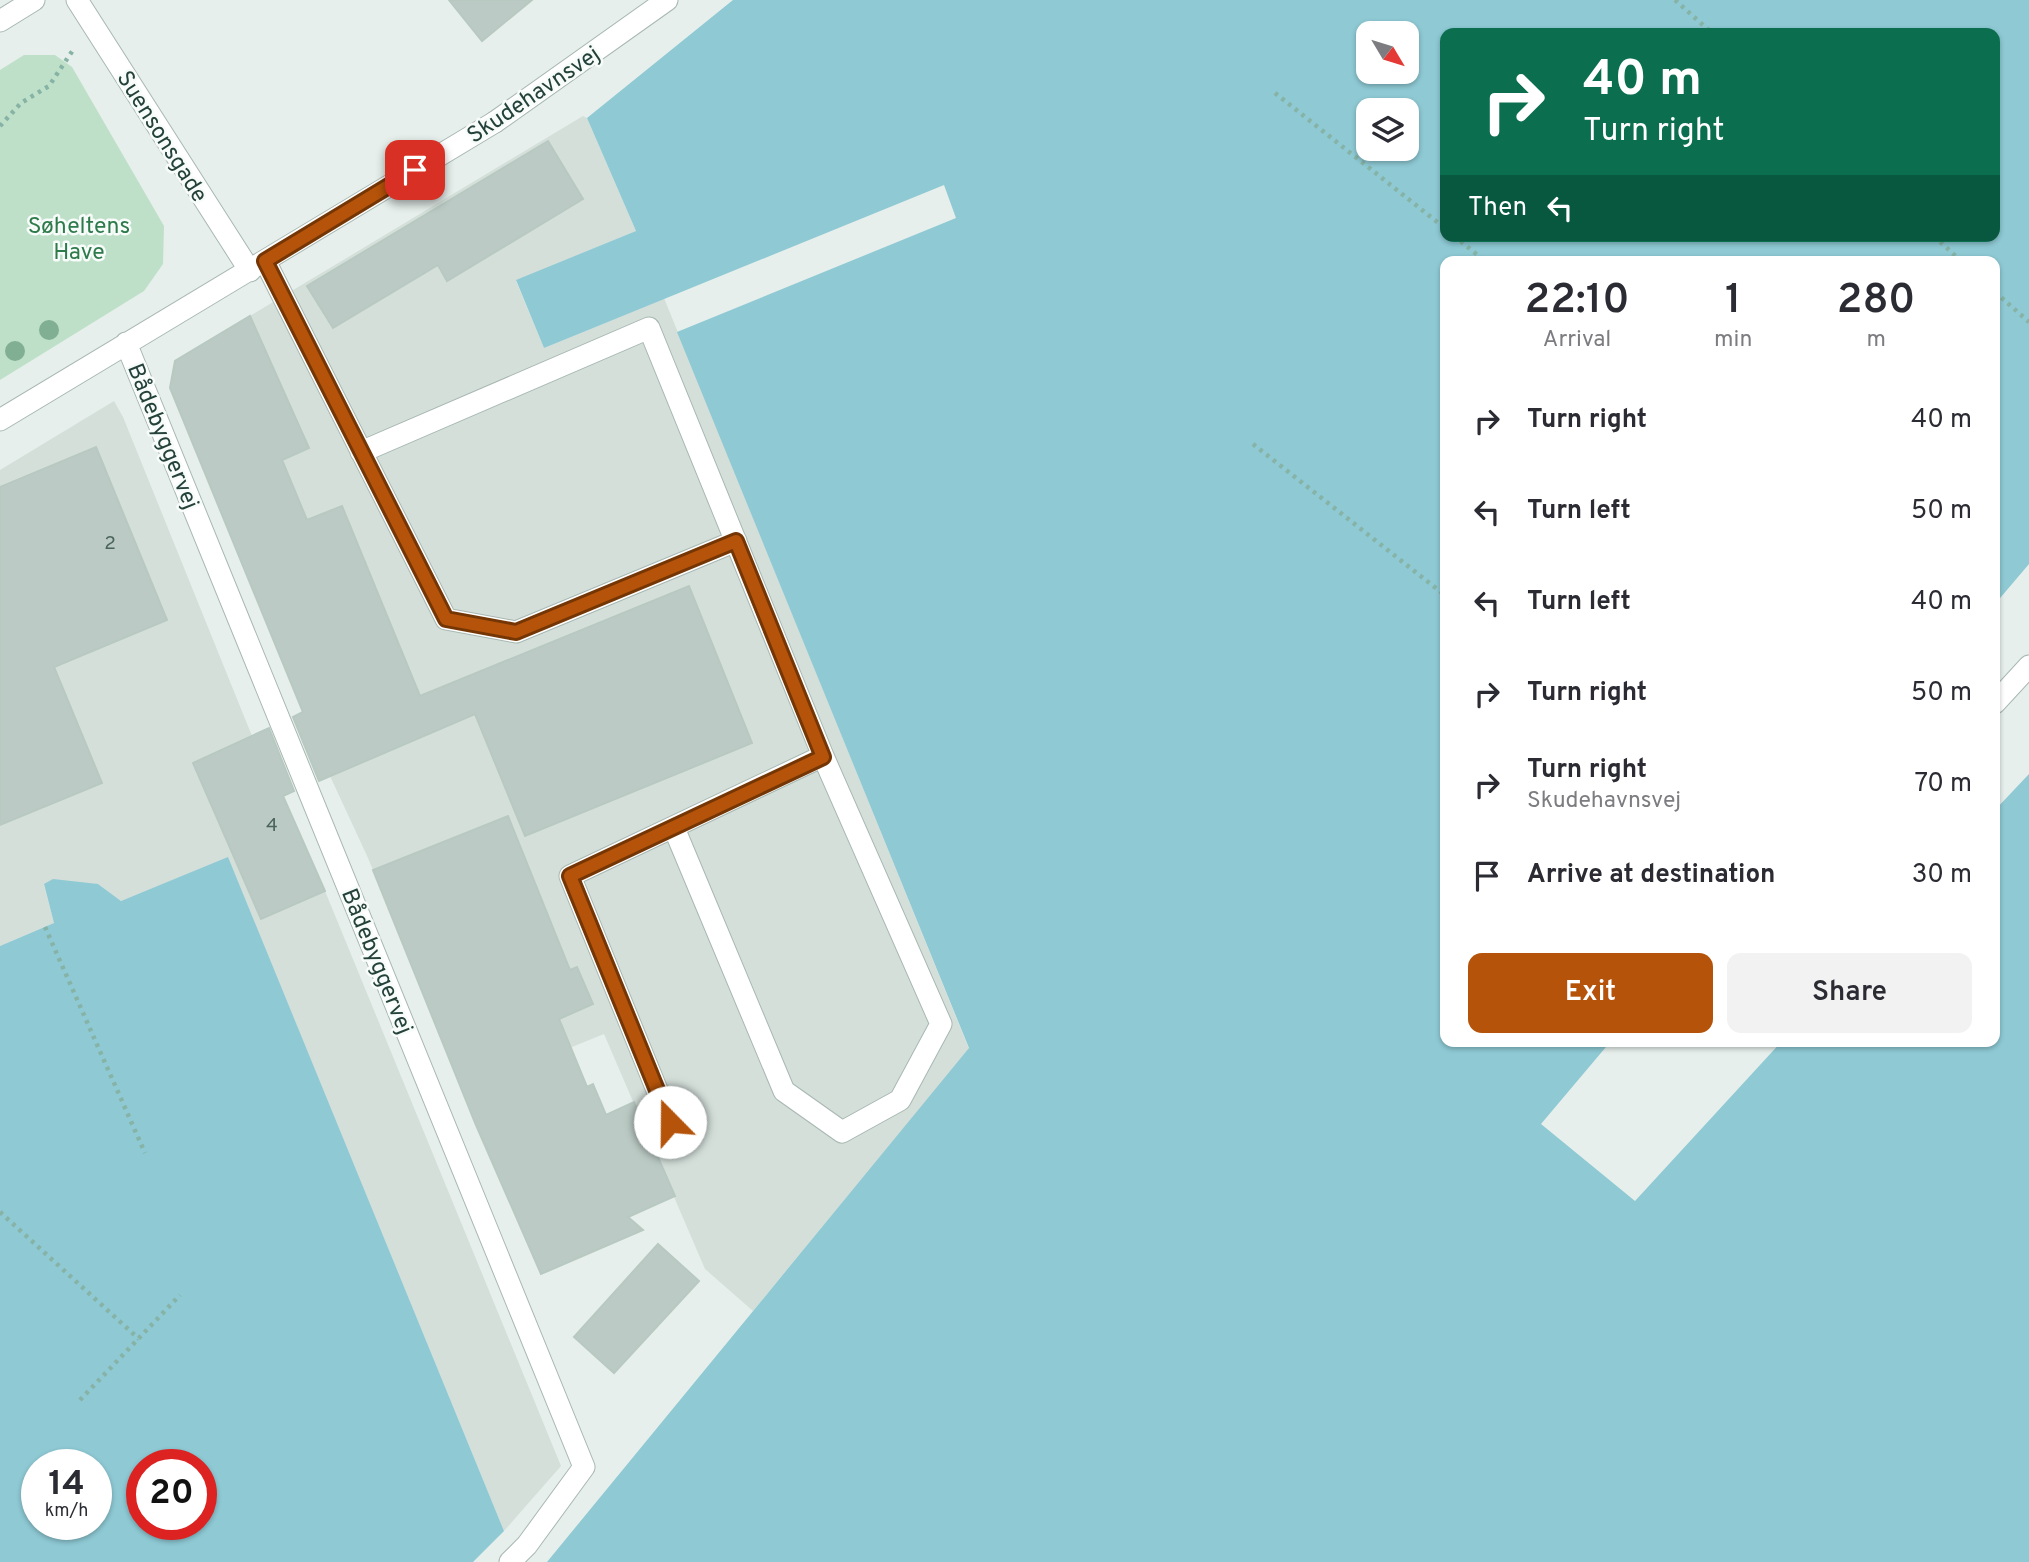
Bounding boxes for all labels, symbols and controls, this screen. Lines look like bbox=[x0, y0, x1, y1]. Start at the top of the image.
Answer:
north arrow bbox=[1356, 21, 1419, 84]
map controls bbox=[1356, 21, 1419, 161]
street label: Skudehavnsvej bbox=[462, 41, 606, 151]
text: 40 m bbox=[1583, 51, 1702, 113]
icon: right bbox=[1468, 56, 1559, 147]
street label: Suensonsgade bbox=[109, 66, 213, 209]
button: layers bbox=[1356, 98, 1419, 161]
text: Turn right bbox=[1583, 112, 1725, 152]
pin bbox=[385, 140, 445, 200]
icon: arrive bbox=[396, 151, 434, 189]
icon: left bbox=[1541, 189, 1579, 227]
text: Then bbox=[1468, 192, 1527, 225]
park label: Søheltens Have bbox=[28, 213, 130, 268]
text: 22:10 bbox=[1524, 275, 1630, 328]
text: 1 bbox=[1725, 275, 1741, 328]
text: 280 bbox=[1837, 275, 1916, 328]
text: Arrival bbox=[1543, 326, 1611, 355]
text: min bbox=[1714, 326, 1752, 355]
text: m bbox=[1866, 326, 1886, 355]
street label: Bådebyggervej bbox=[119, 360, 204, 514]
icon: right bbox=[1468, 402, 1506, 440]
text: Turn right bbox=[1527, 404, 1647, 437]
text: 40 m bbox=[1911, 404, 1972, 437]
icon: left bbox=[1468, 493, 1506, 531]
text: Turn left bbox=[1527, 495, 1631, 528]
text: 50 m bbox=[1911, 495, 1972, 528]
house number: 2 bbox=[104, 532, 116, 556]
icon: left bbox=[1468, 584, 1506, 622]
text: Turn left bbox=[1527, 586, 1631, 619]
text: 40 m bbox=[1911, 586, 1972, 619]
icon: right bbox=[1468, 675, 1506, 713]
text: Turn right bbox=[1527, 677, 1647, 710]
text: 50 m bbox=[1911, 677, 1972, 710]
text: Turn right bbox=[1527, 754, 1647, 787]
icon: right bbox=[1468, 766, 1506, 804]
text: 70 m bbox=[1914, 768, 1972, 801]
text: Skudehavnsvej bbox=[1527, 787, 1681, 816]
house number: 4 bbox=[266, 814, 278, 838]
icon: arrive bbox=[1468, 857, 1506, 895]
text: Arrive at destination bbox=[1527, 859, 1775, 892]
text: 30 m bbox=[1912, 859, 1972, 892]
street label: Bådebyggervej bbox=[333, 885, 418, 1039]
button: Exit bbox=[1468, 953, 1713, 1033]
button: Share bbox=[1727, 953, 1972, 1033]
position arrow bbox=[633, 1085, 707, 1159]
speed limit sign: 20 bbox=[126, 1449, 217, 1540]
text: 14 bbox=[48, 1463, 85, 1507]
text: km/h bbox=[45, 1500, 88, 1523]

